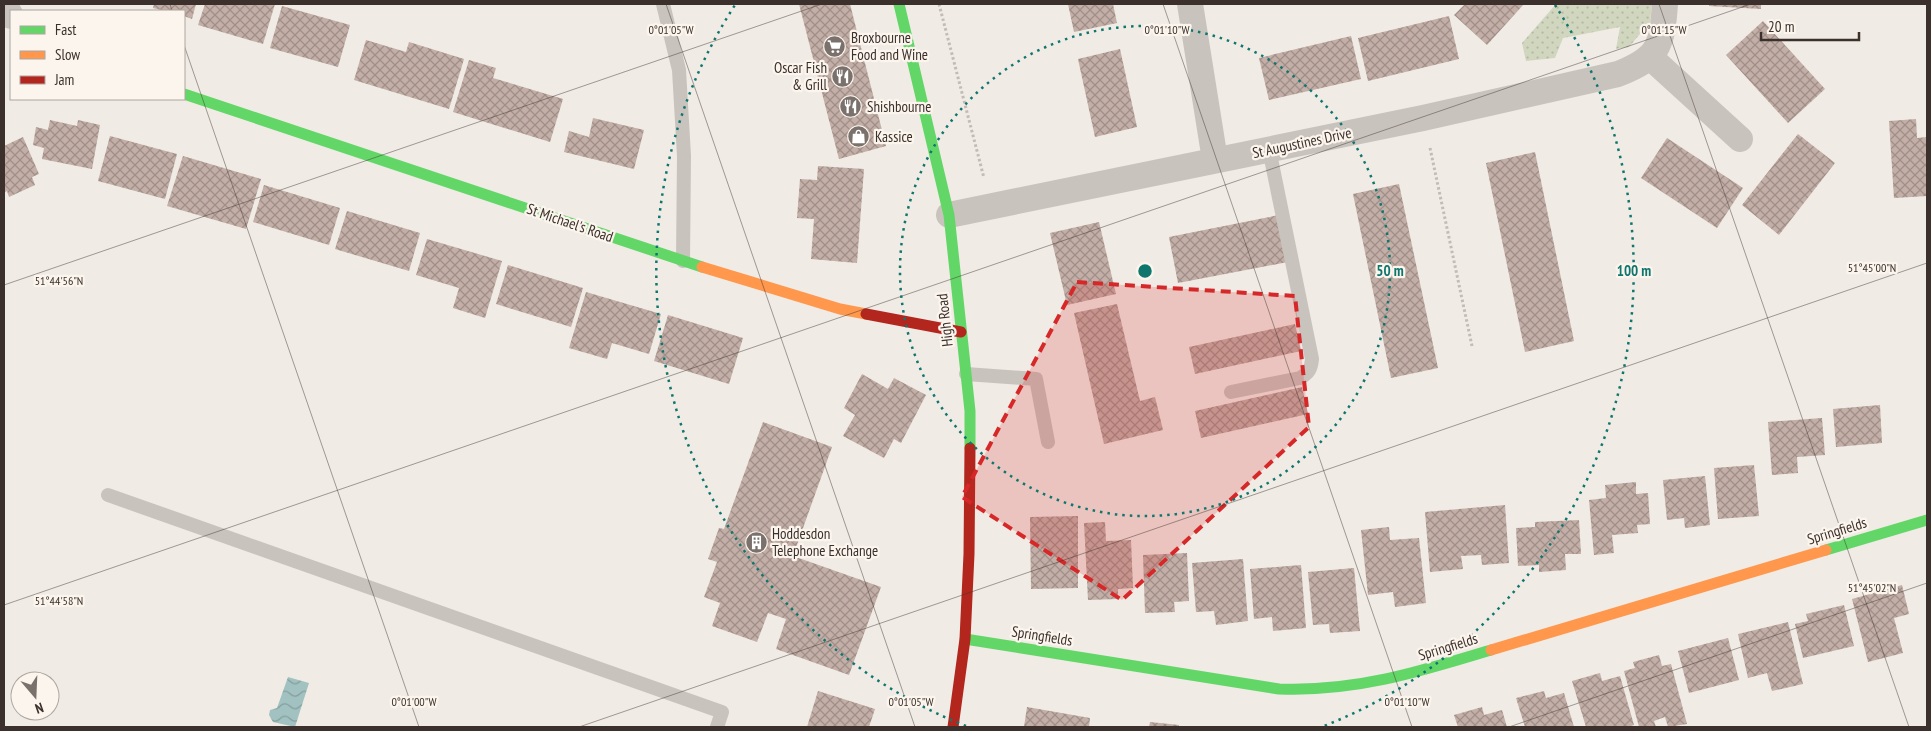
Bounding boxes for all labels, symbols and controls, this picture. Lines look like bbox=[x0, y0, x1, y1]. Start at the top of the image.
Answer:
legend bbox=[10, 10, 185, 100]
scale bar bbox=[1761, 10, 1858, 42]
text: 20 m bbox=[1768, 17, 1794, 36]
text: Fast bbox=[55, 20, 76, 39]
text: 0°01'05"W bbox=[648, 22, 694, 37]
text: 0°01'10"W bbox=[1144, 22, 1190, 37]
text: 0°01'15"W bbox=[1641, 22, 1687, 37]
place label: Broxbourne Food and Wine bbox=[851, 28, 928, 64]
supermarket icon: Broxbourne Food and Wine bbox=[823, 35, 847, 59]
text: Slow bbox=[55, 45, 80, 64]
place label: Oscar Fish & Grill bbox=[774, 58, 827, 94]
restaurant icon: Oscar Fish & Grill bbox=[831, 65, 855, 89]
text: Jam bbox=[54, 70, 74, 89]
restaurant icon: Shishbourne bbox=[839, 95, 863, 119]
place label: Shishbourne bbox=[867, 97, 931, 116]
street label: St Augustines Drive bbox=[1251, 123, 1353, 162]
shop icon: Kassice bbox=[847, 125, 871, 149]
place label: Kassice bbox=[875, 127, 913, 146]
street label: St Michael's Road bbox=[525, 199, 616, 246]
text: 51°45'00"N bbox=[1848, 260, 1896, 275]
text: 50 m bbox=[1376, 261, 1404, 280]
text: 100 m bbox=[1617, 261, 1651, 280]
centre of rings bbox=[1136, 262, 1154, 280]
text: 51°44'56"N bbox=[35, 273, 83, 288]
street label: High Road bbox=[932, 293, 957, 347]
street label: Springfields bbox=[1805, 512, 1869, 549]
place label: Hoddesdon Telephone Exchange bbox=[772, 524, 878, 560]
building icon: Hoddesdon Telephone Exchange bbox=[744, 531, 768, 555]
text: 51°45'02"N bbox=[1848, 580, 1896, 595]
text: 51°44'58"N bbox=[35, 593, 83, 608]
street label: Springfields bbox=[1010, 621, 1074, 650]
street label: Springfields bbox=[1416, 628, 1480, 665]
north arrow bbox=[10, 671, 60, 721]
text: 0°01'00"W bbox=[391, 694, 437, 709]
text: 0°01'05"W bbox=[888, 694, 934, 709]
text: 0°01'10"W bbox=[1384, 694, 1430, 709]
text: N bbox=[33, 699, 46, 718]

